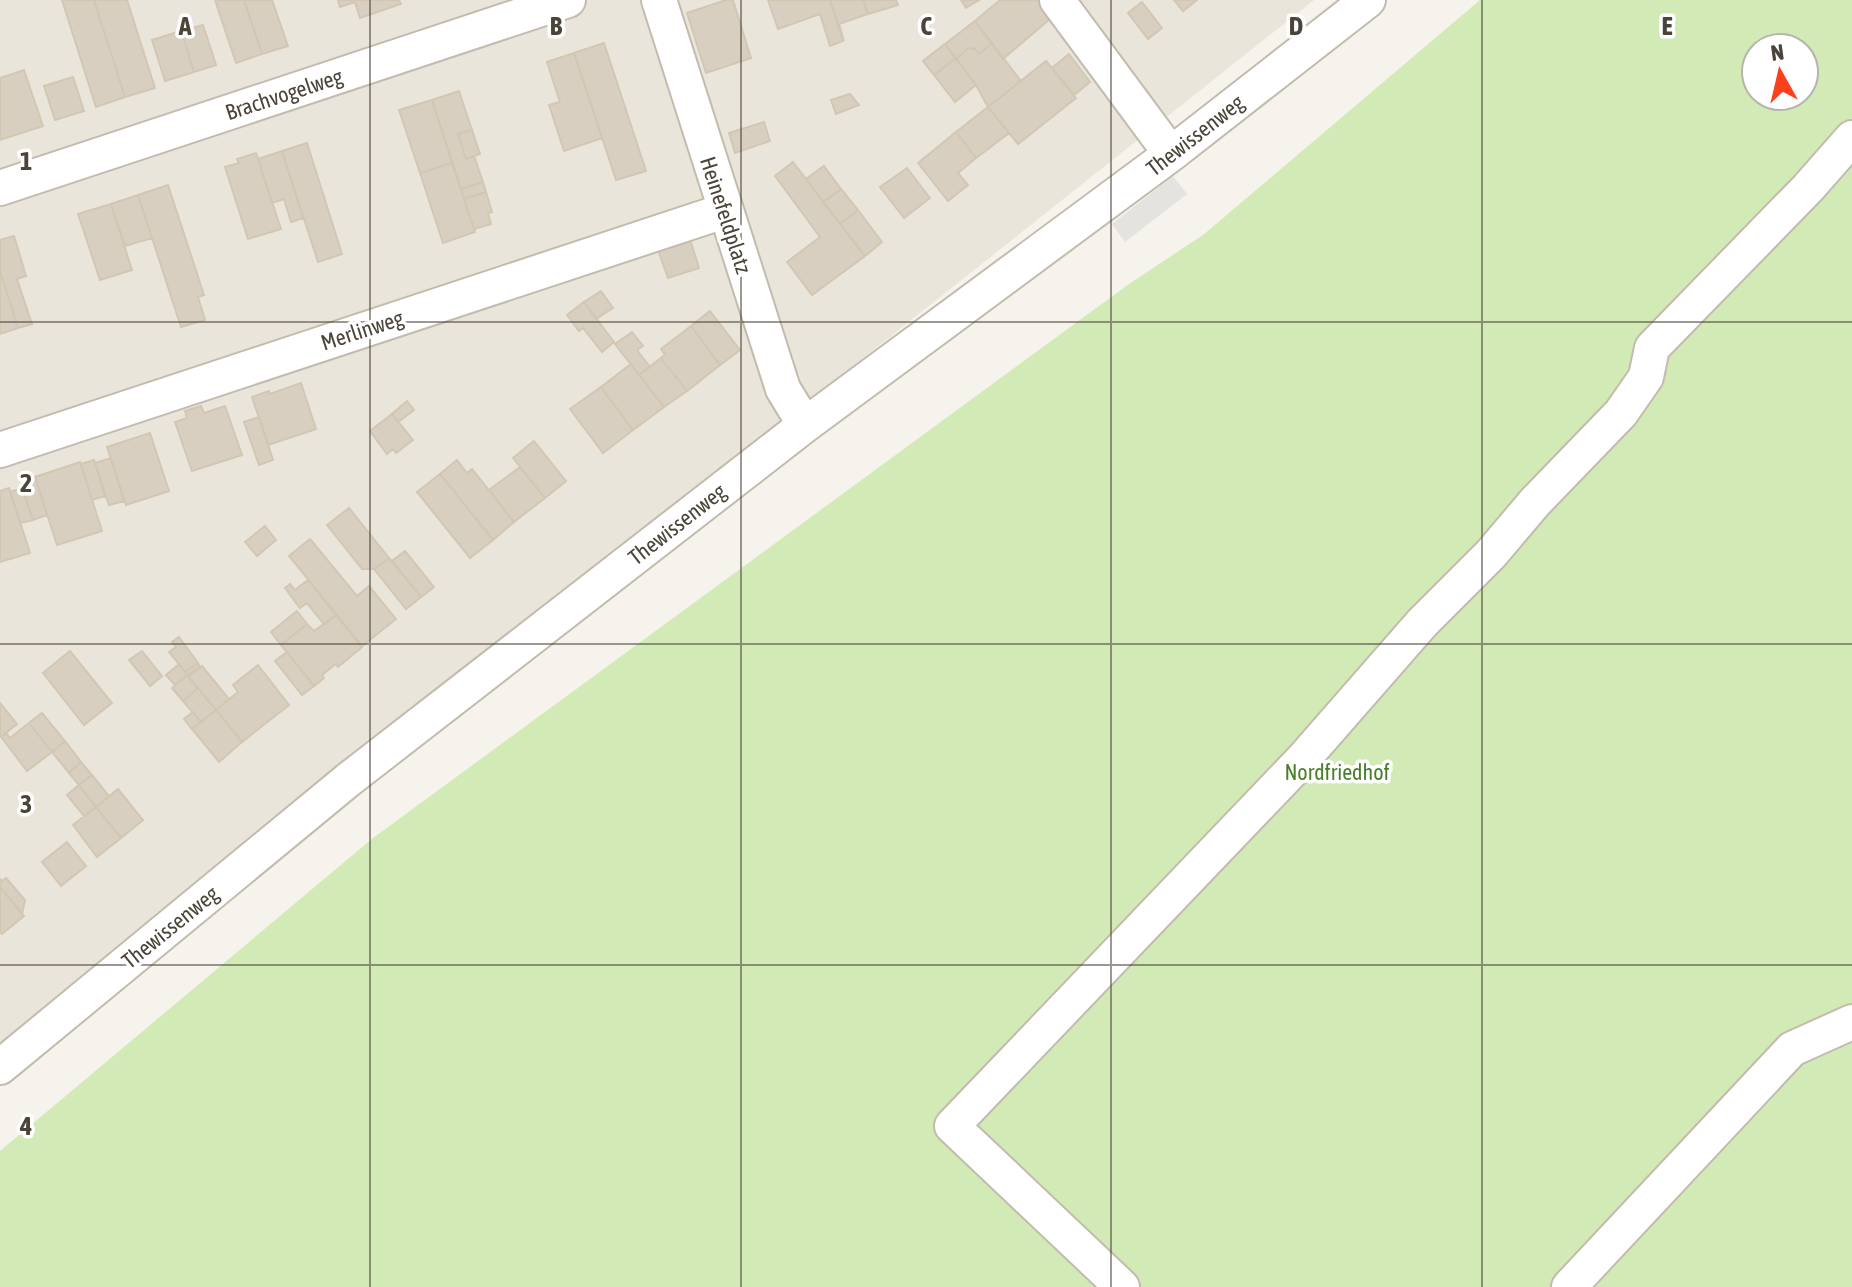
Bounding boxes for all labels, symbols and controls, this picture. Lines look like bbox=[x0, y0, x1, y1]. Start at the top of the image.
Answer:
text: A bbox=[178, 11, 192, 41]
text: B bbox=[550, 11, 563, 41]
text: C bbox=[920, 11, 932, 41]
text: D bbox=[1289, 11, 1303, 41]
text: E bbox=[1661, 11, 1673, 41]
north arrow bbox=[1740, 32, 1820, 112]
text: N bbox=[1769, 38, 1785, 66]
street label: Brachvogelweg bbox=[222, 63, 346, 125]
street label: Thewissenweg bbox=[1141, 89, 1249, 181]
text: 1 bbox=[20, 146, 32, 176]
street label: Heinefeldplatz bbox=[695, 153, 757, 277]
street label: Merlinweg bbox=[317, 304, 407, 356]
text: 2 bbox=[20, 468, 32, 498]
street label: Thewissenweg bbox=[623, 478, 731, 570]
park label: Nordfriedhof bbox=[1284, 759, 1390, 785]
text: 3 bbox=[20, 789, 32, 819]
street label: Thewissenweg bbox=[117, 880, 224, 974]
text: 4 bbox=[19, 1111, 32, 1141]

